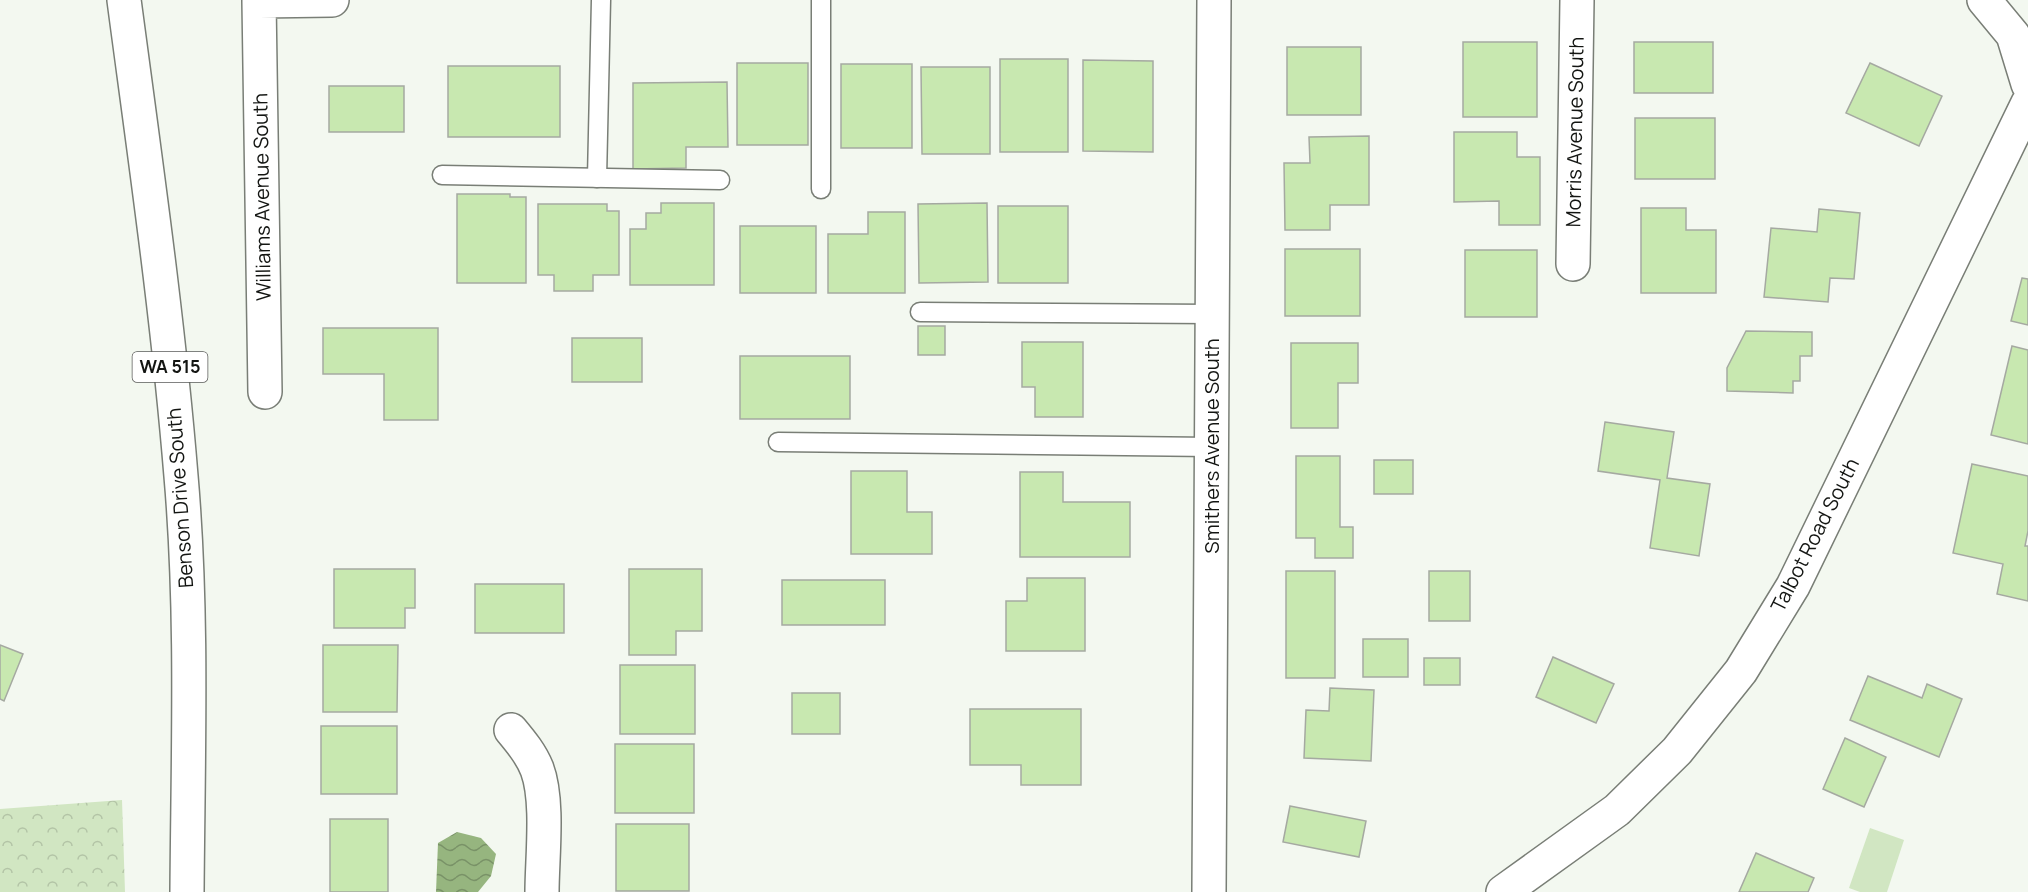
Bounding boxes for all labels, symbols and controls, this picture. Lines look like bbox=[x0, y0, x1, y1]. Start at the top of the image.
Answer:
street label: Morris Avenue South bbox=[1559, 36, 1590, 228]
street label: Williams Avenue South bbox=[246, 93, 277, 301]
street label: Smithers Avenue South bbox=[1198, 338, 1225, 554]
road number: WA 515 bbox=[132, 352, 207, 382]
street label: Benson Drive South bbox=[160, 407, 199, 589]
street label: Talbot Road South bbox=[1764, 453, 1865, 616]

